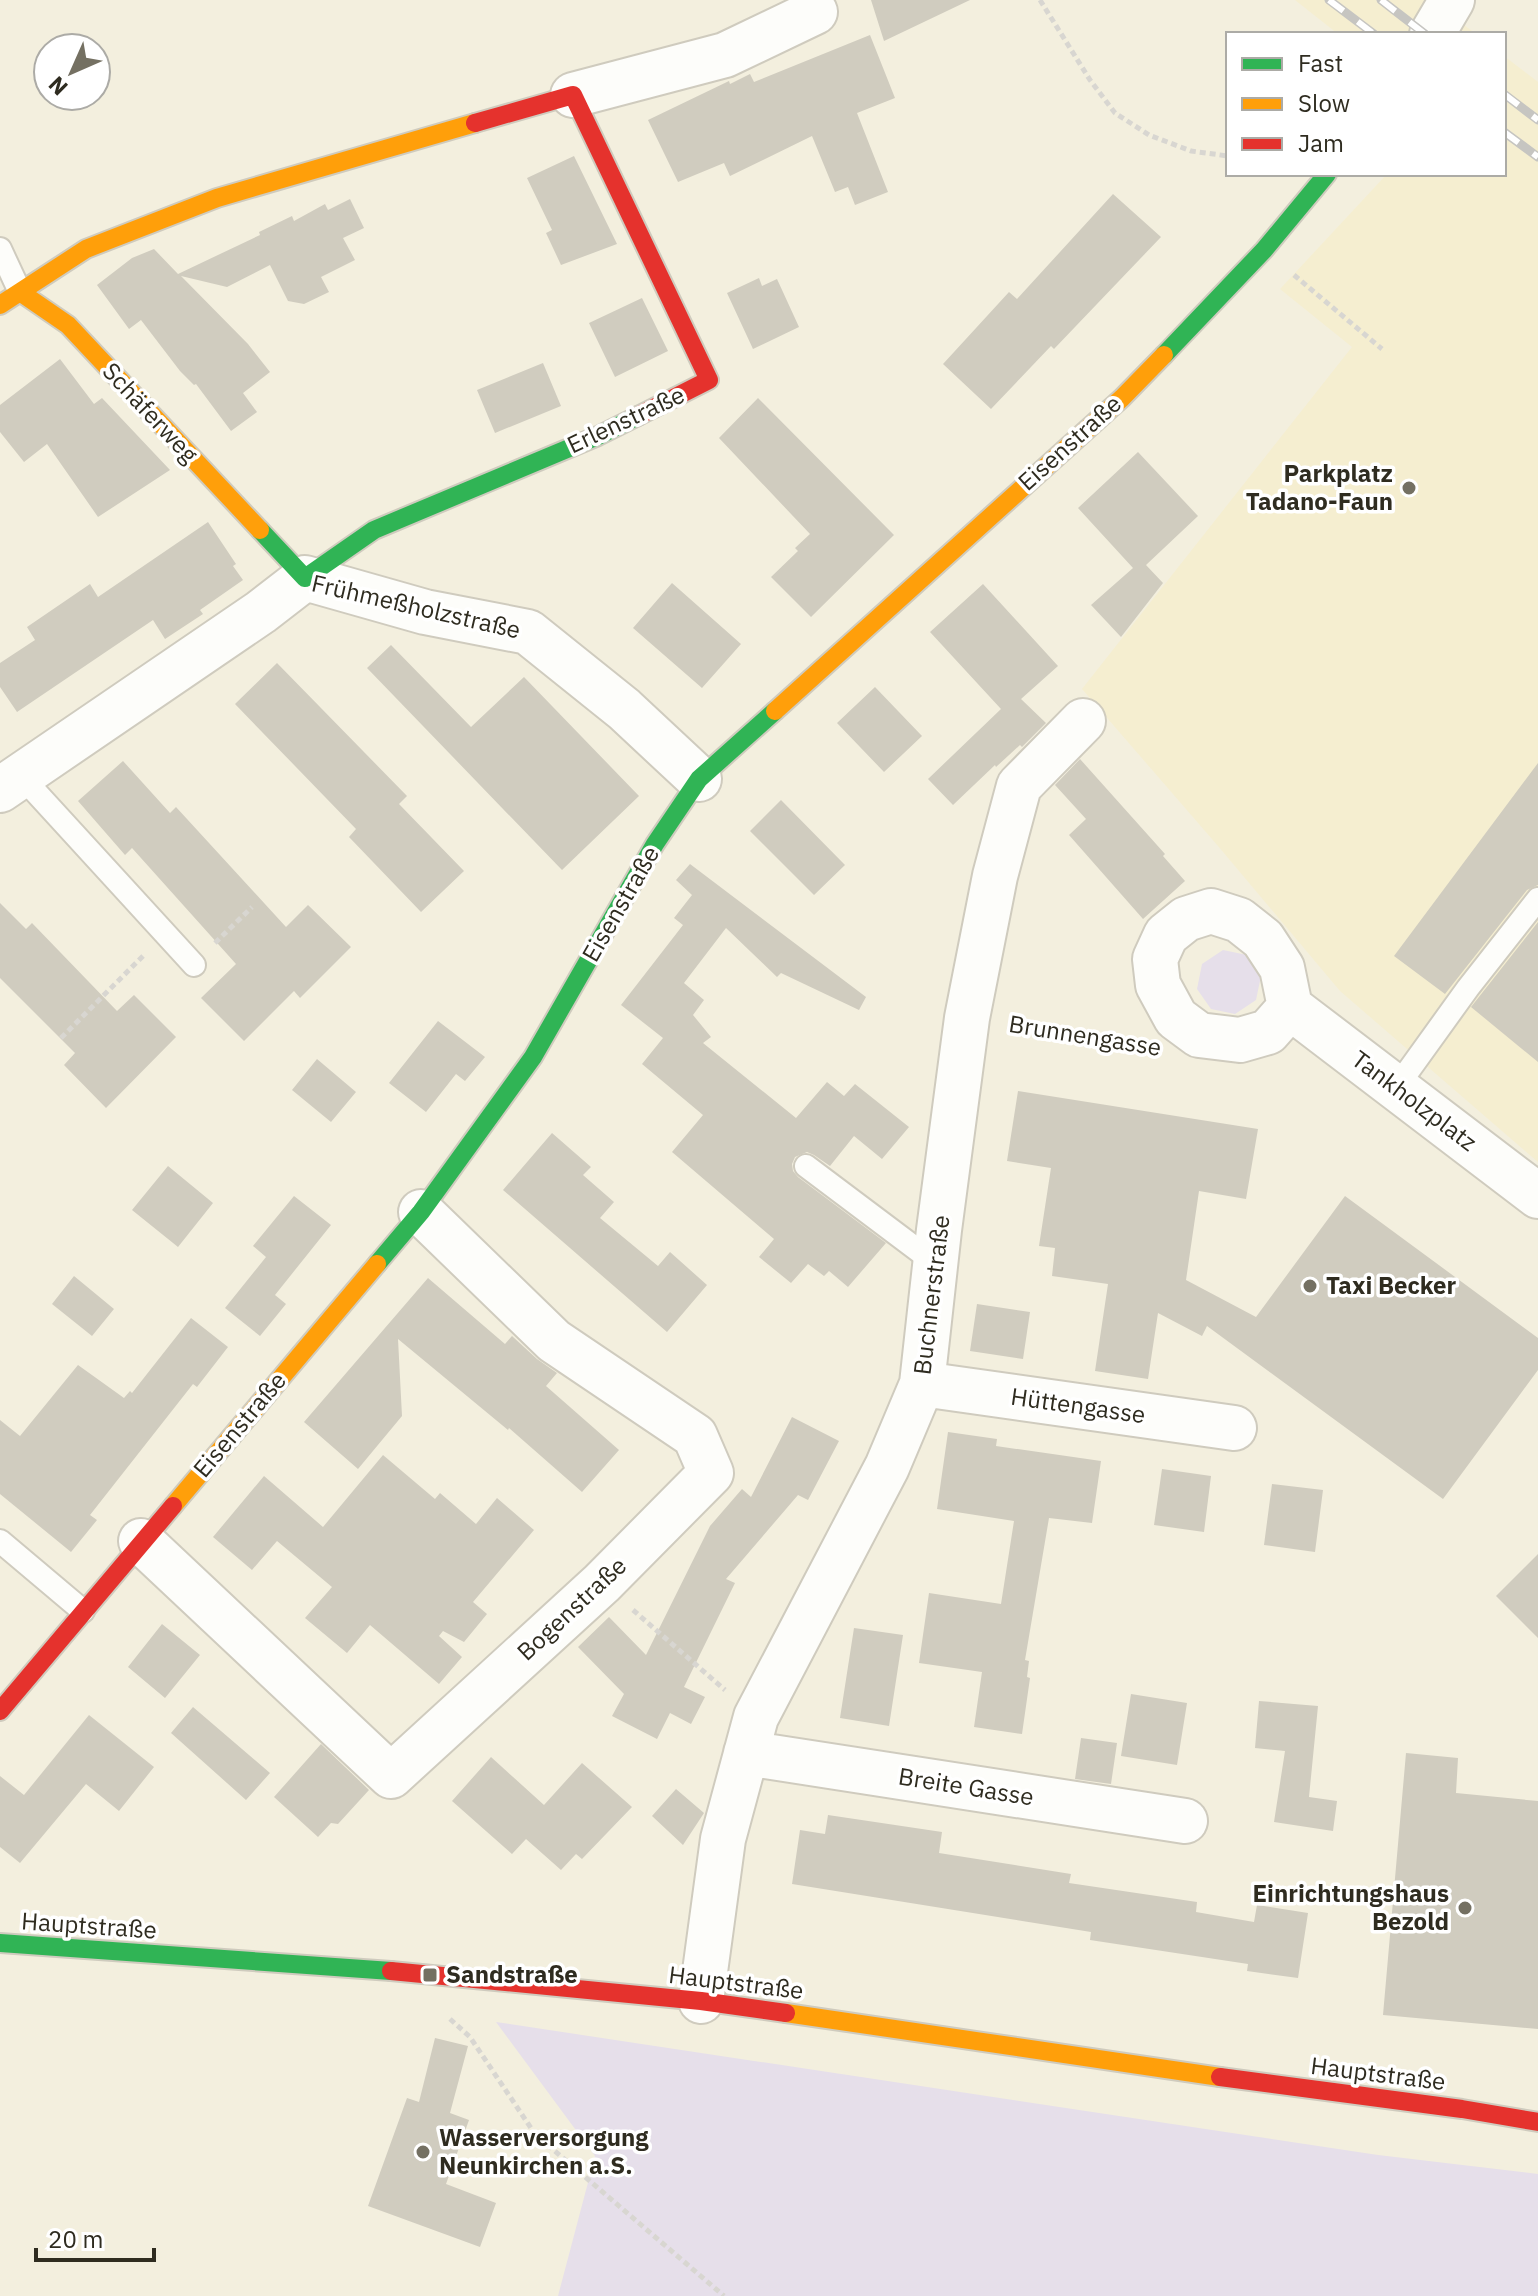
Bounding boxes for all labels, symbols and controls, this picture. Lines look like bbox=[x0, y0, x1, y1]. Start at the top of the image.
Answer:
north arrow bbox=[32, 32, 112, 112]
legend bbox=[1226, 32, 1506, 176]
text: Fast bbox=[1298, 47, 1343, 79]
text: N bbox=[42, 71, 73, 102]
text: Slow bbox=[1298, 87, 1350, 119]
text: Jam bbox=[1298, 127, 1344, 159]
street label: Schäferweg bbox=[96, 355, 206, 470]
street label: Erlenstraße bbox=[562, 378, 690, 460]
street label: Eisenstraße bbox=[1011, 387, 1128, 497]
place label: Parkplatz Tadano-Faun bbox=[1246, 457, 1393, 517]
marker: Parkplatz Tadano-Faun bbox=[1400, 479, 1418, 497]
street label: Frühmeßholzstraße bbox=[309, 566, 524, 646]
street label: Eisenstraße bbox=[574, 840, 666, 967]
street label: Brunnengasse bbox=[1007, 1007, 1164, 1063]
street label: Tankholzplatz bbox=[1346, 1043, 1484, 1158]
street label: Buchnerstraße bbox=[905, 1213, 957, 1377]
place label: Taxi Becker bbox=[1326, 1269, 1457, 1301]
marker: Taxi Becker bbox=[1301, 1277, 1319, 1295]
street label: Eisenstraße bbox=[186, 1365, 293, 1484]
street label: Hüttengasse bbox=[1009, 1380, 1148, 1430]
street label: Bogenstraße bbox=[510, 1549, 633, 1667]
street label: Breite Gasse bbox=[896, 1760, 1036, 1813]
place label: Einrichtungshaus Bezold bbox=[1252, 1877, 1449, 1937]
marker: Einrichtungshaus Bezold bbox=[1456, 1899, 1474, 1917]
street label: Hauptstraße bbox=[20, 1904, 158, 1946]
place label: Sandstraße bbox=[446, 1958, 578, 1990]
street label: Hauptstraße bbox=[667, 1958, 805, 2006]
marker: Sandstraße bbox=[421, 1966, 439, 1984]
street label: Hauptstraße bbox=[1309, 2049, 1447, 2097]
place label: Wasserversorgung Neunkirchen a.S. bbox=[439, 2121, 649, 2181]
marker: Wasserversorgung Neunkirchen a.S. bbox=[414, 2143, 432, 2161]
scale bar bbox=[36, 2212, 154, 2262]
text: 20 m bbox=[48, 2223, 103, 2255]

